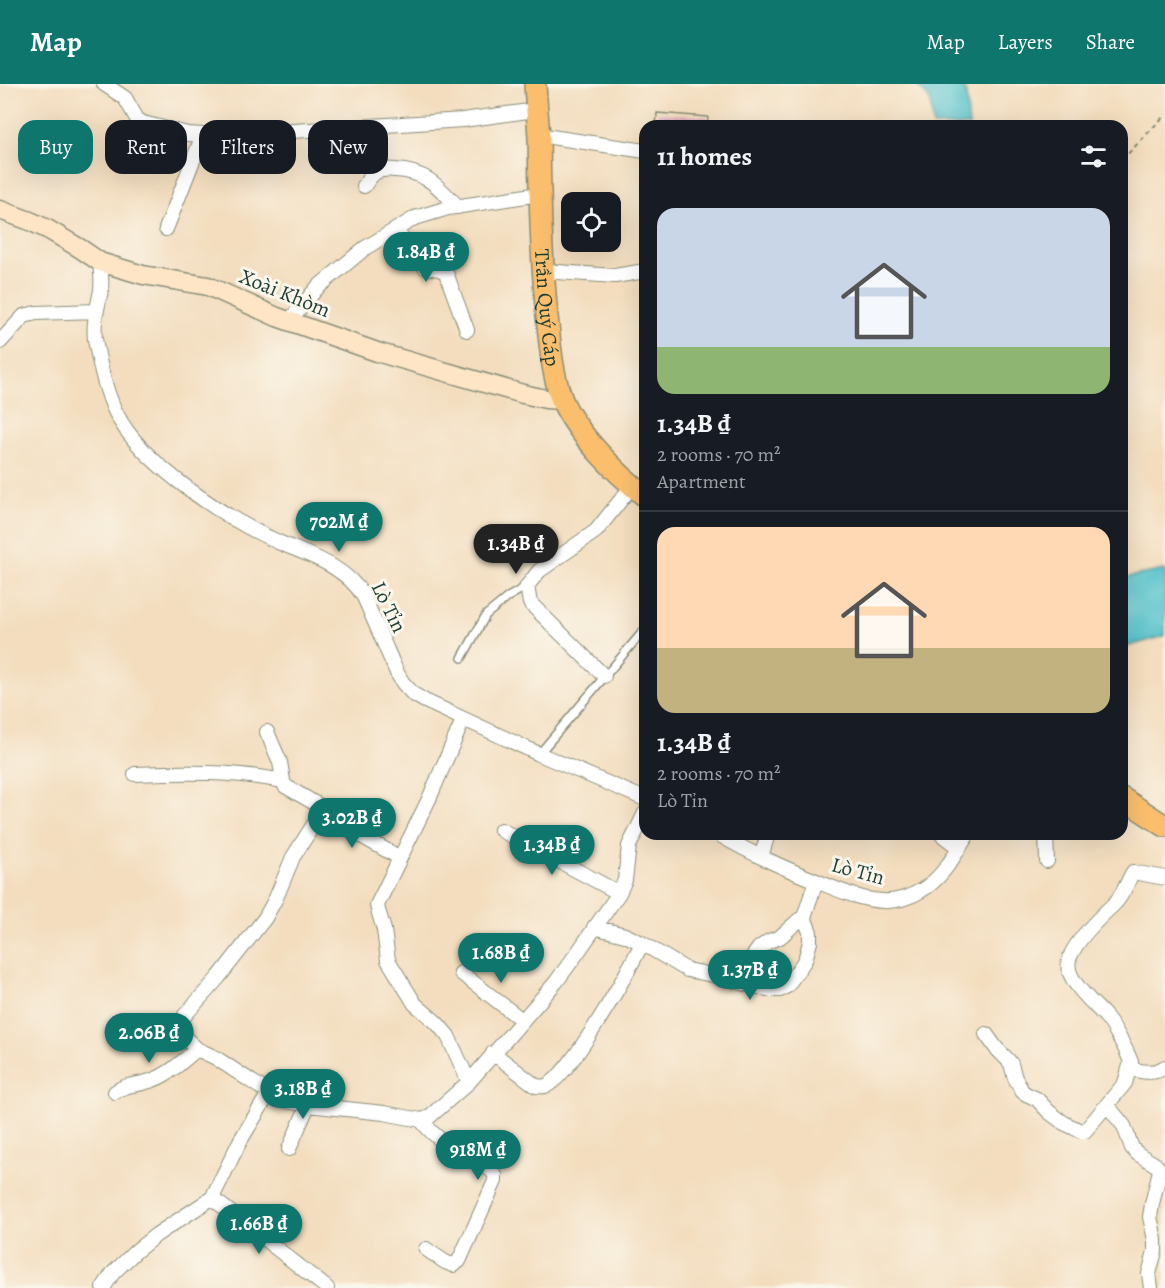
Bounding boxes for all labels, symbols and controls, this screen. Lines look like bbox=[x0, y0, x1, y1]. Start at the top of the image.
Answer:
text: Map bbox=[30, 23, 82, 61]
text: Map bbox=[926, 28, 965, 56]
text: Layers bbox=[998, 28, 1053, 56]
text: Share bbox=[1086, 28, 1135, 56]
chip: Buy bbox=[18, 120, 93, 174]
chip: Rent bbox=[105, 120, 187, 174]
chip: Filters bbox=[199, 120, 296, 174]
chip: New bbox=[308, 120, 388, 174]
text: 11 homes bbox=[657, 139, 752, 174]
icon: filters bbox=[1077, 140, 1110, 173]
map controls bbox=[561, 192, 621, 252]
button: locate bbox=[561, 192, 621, 252]
pin: 1.84B ₫ bbox=[371, 232, 481, 283]
text: 1.84B ₫ bbox=[397, 238, 455, 265]
icon: home bbox=[830, 247, 938, 355]
street label: Trần Quý Cáp bbox=[528, 248, 567, 368]
street label: Xoài Khòm bbox=[235, 262, 335, 324]
text: 1.34B ₫ bbox=[657, 406, 731, 441]
text: 2 rooms · 70 m² bbox=[657, 441, 781, 468]
text: Apartment bbox=[657, 468, 746, 495]
pin: 702M ₫ bbox=[290, 502, 388, 553]
text: 702M ₫ bbox=[310, 508, 368, 535]
pin: 1.34B ₫ bbox=[461, 524, 571, 575]
text: 1.34B ₫ bbox=[488, 530, 544, 557]
icon: home bbox=[830, 566, 938, 674]
street label: Lò Tỉn bbox=[365, 577, 413, 637]
text: 1.34B ₫ bbox=[657, 725, 731, 760]
text: 2 rooms · 70 m² bbox=[657, 760, 781, 787]
text: Lò Tỉn bbox=[657, 787, 708, 814]
pin: 3.02B ₫ bbox=[297, 798, 407, 849]
text: 3.02B ₫ bbox=[322, 804, 382, 831]
pin: 1.34B ₫ bbox=[497, 825, 607, 876]
text: 1.34B ₫ bbox=[524, 831, 580, 858]
street label: Lò Tỉn bbox=[829, 851, 887, 891]
pin: 1.68B ₫ bbox=[446, 933, 556, 984]
text: 1.68B ₫ bbox=[472, 939, 530, 966]
pin: 1.37B ₫ bbox=[695, 950, 805, 1001]
text: 1.37B ₫ bbox=[722, 956, 778, 983]
pin: 2.06B ₫ bbox=[94, 1013, 204, 1064]
text: 2.06B ₫ bbox=[119, 1019, 179, 1046]
pin: 3.18B ₫ bbox=[248, 1069, 358, 1120]
text: 3.18B ₫ bbox=[274, 1075, 332, 1102]
pin: 918M ₫ bbox=[429, 1130, 527, 1181]
text: 918M ₫ bbox=[450, 1136, 506, 1163]
pin: 1.66B ₫ bbox=[204, 1204, 314, 1255]
text: 1.66B ₫ bbox=[230, 1210, 288, 1237]

